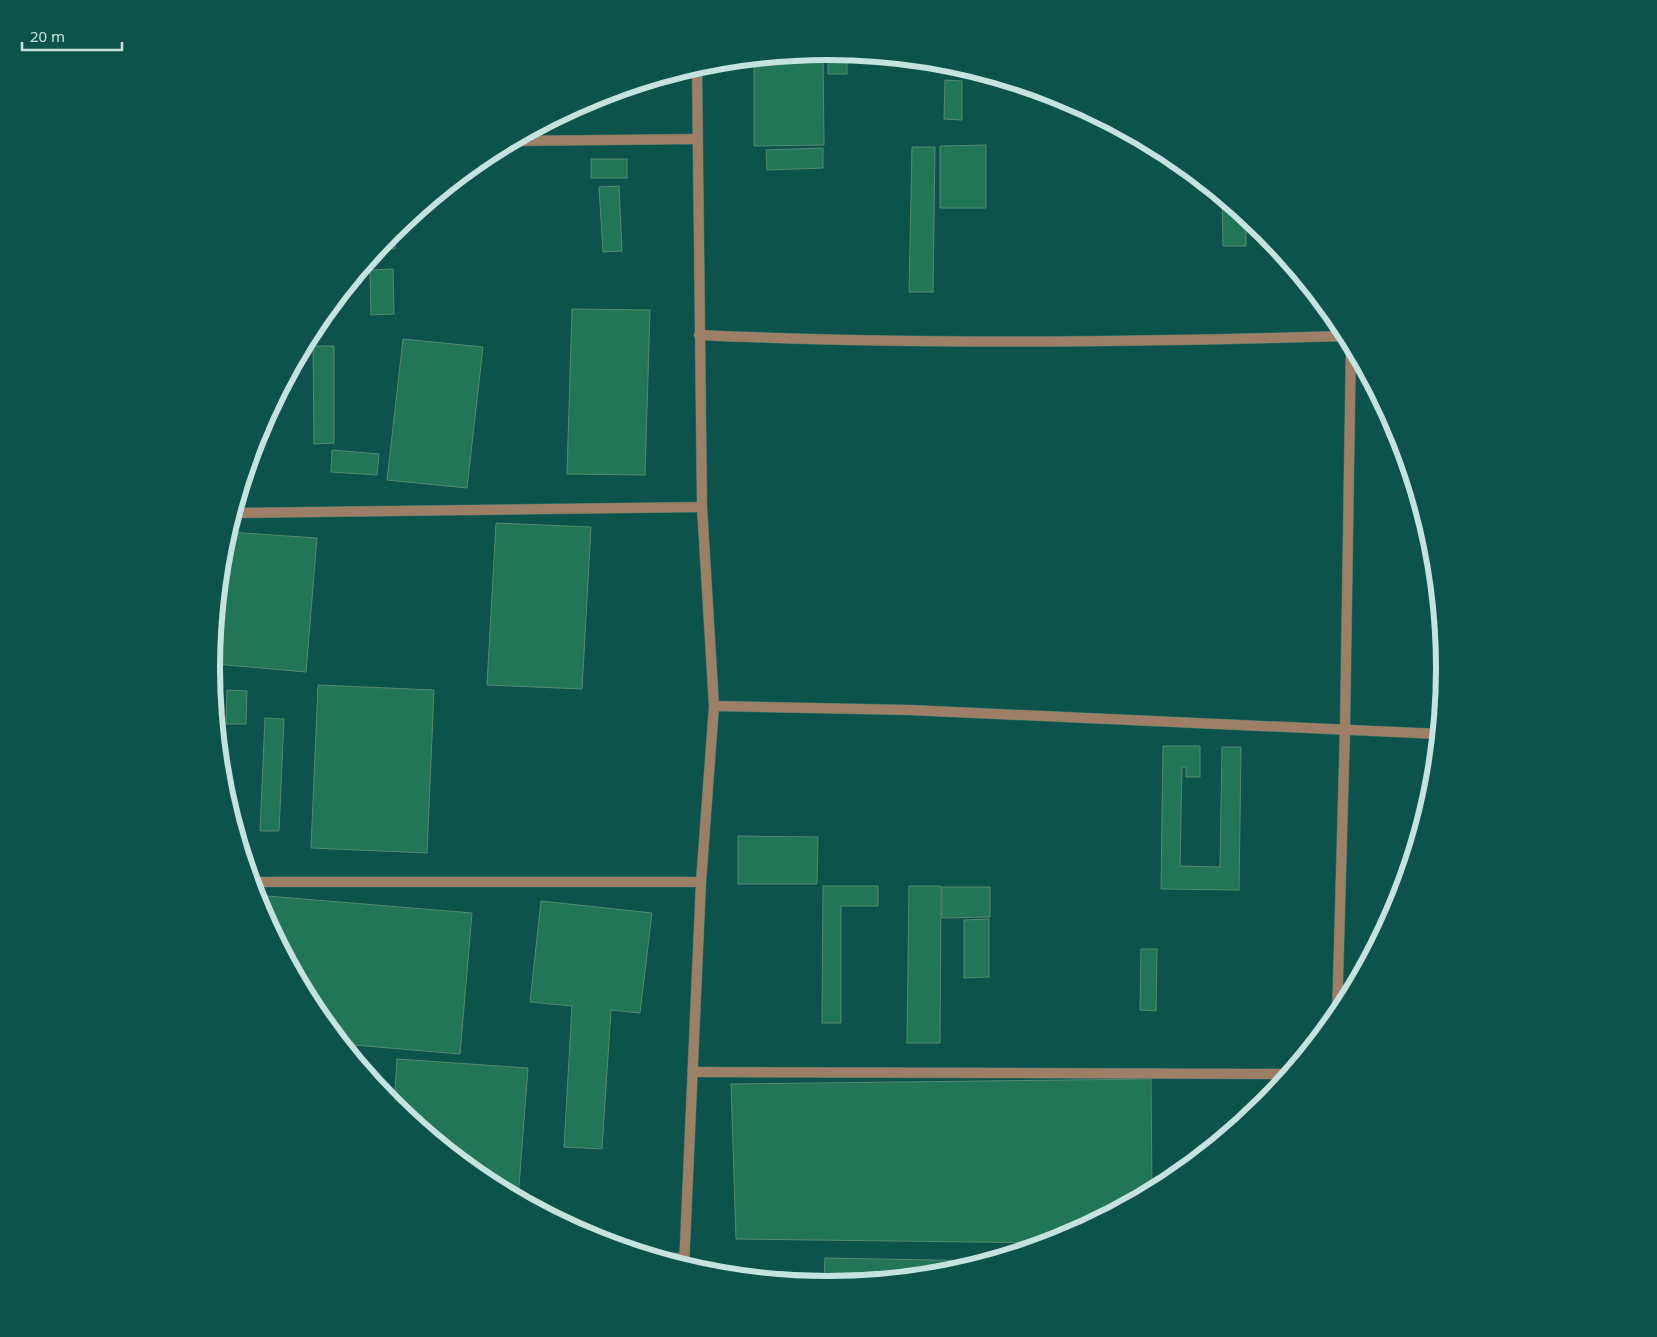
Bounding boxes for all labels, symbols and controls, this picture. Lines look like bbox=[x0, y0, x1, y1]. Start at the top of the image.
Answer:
scale bar bbox=[22, 20, 122, 52]
text: 20 m bbox=[30, 26, 65, 46]

